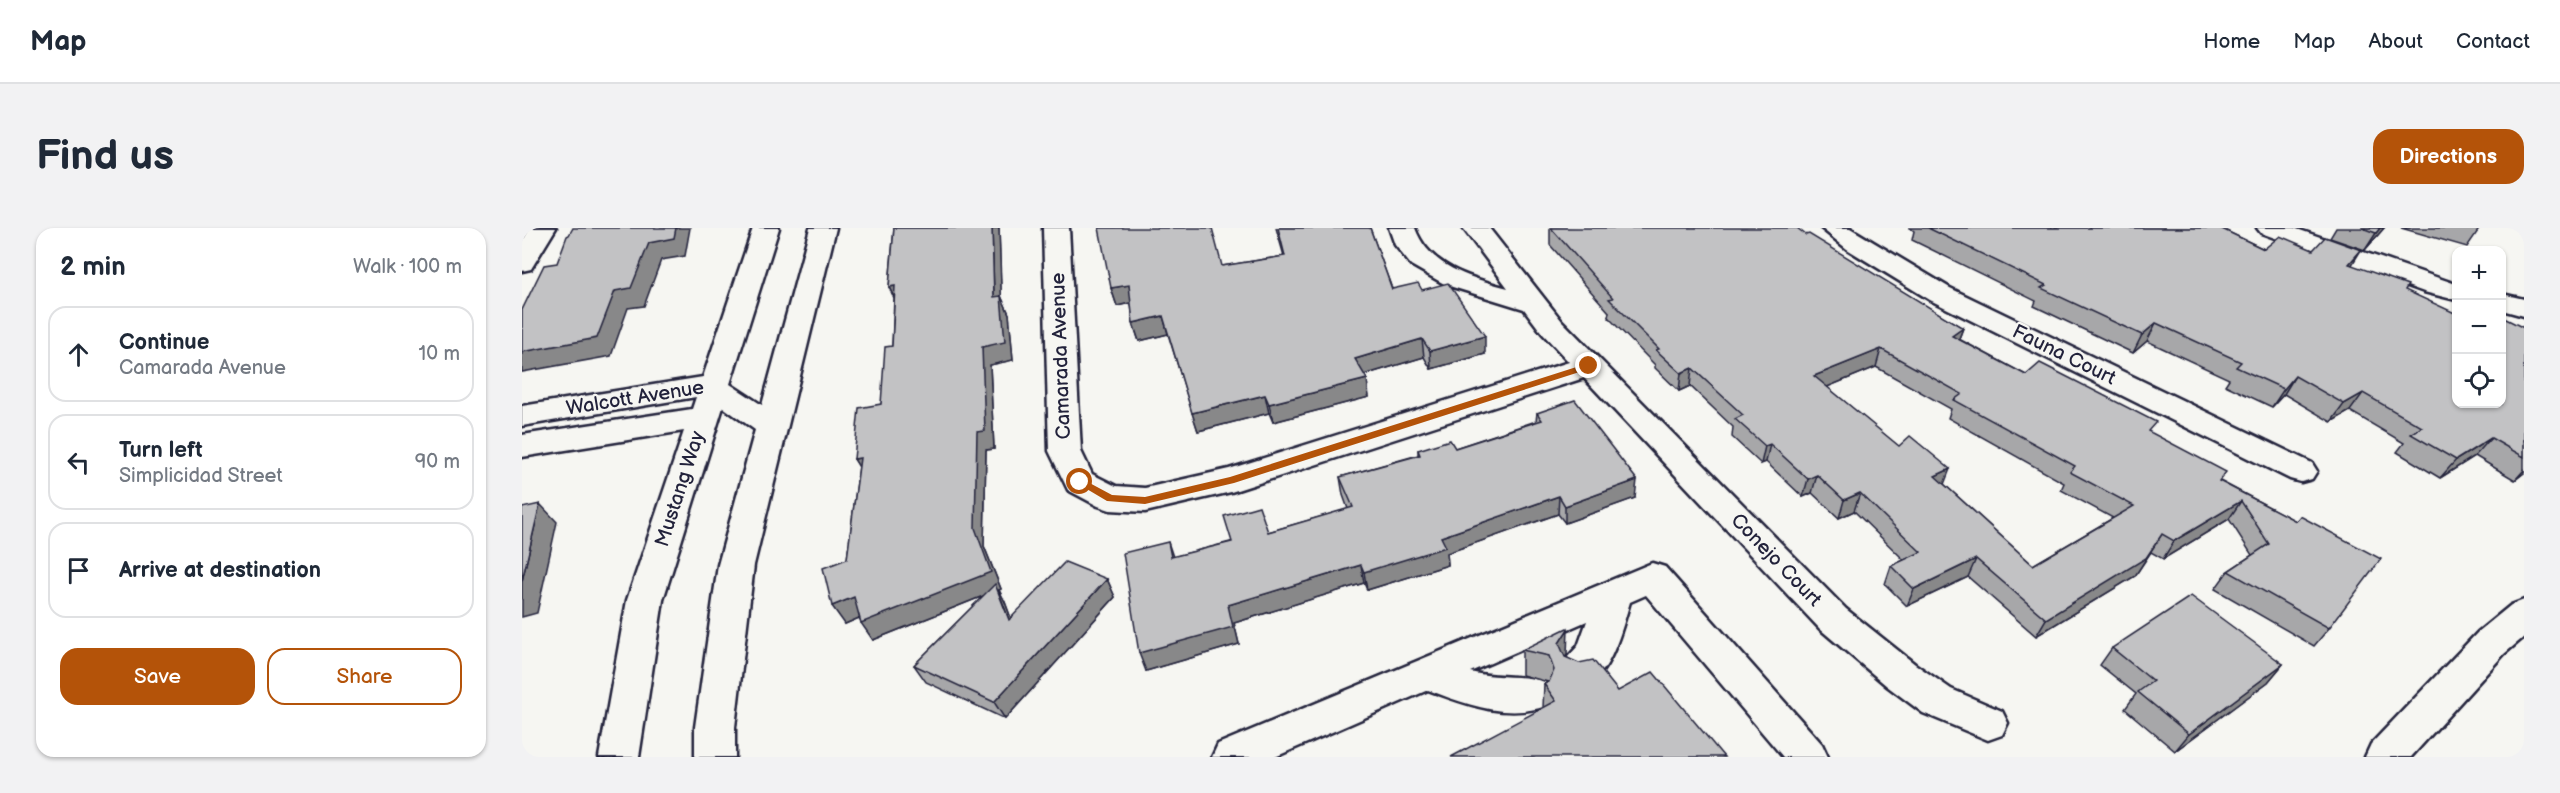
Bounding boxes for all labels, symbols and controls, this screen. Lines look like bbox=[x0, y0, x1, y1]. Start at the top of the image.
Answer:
text: Map bbox=[30, 25, 86, 58]
text: Home bbox=[2203, 29, 2260, 54]
text: Map bbox=[2293, 29, 2335, 54]
text: About bbox=[2368, 29, 2423, 54]
text: Contact bbox=[2456, 29, 2530, 54]
button: Directions bbox=[2373, 129, 2524, 184]
text: Find us bbox=[36, 131, 174, 182]
map controls bbox=[2452, 246, 2506, 408]
button: + bbox=[2452, 246, 2506, 300]
text: 2 min bbox=[60, 252, 126, 283]
text: Walk · 100 m bbox=[353, 255, 462, 279]
street label: Camarada Avenue bbox=[1046, 272, 1076, 440]
button: − bbox=[2452, 300, 2506, 354]
street label: Fauna Court bbox=[2008, 320, 2120, 390]
text: Continue bbox=[119, 329, 209, 356]
icon: ahead bbox=[62, 338, 95, 371]
text: 10 m bbox=[419, 342, 460, 366]
route end bbox=[1575, 352, 1601, 378]
button: locate bbox=[2452, 354, 2506, 408]
text: Camarada Avenue bbox=[119, 356, 286, 380]
street label: Walcott Avenue bbox=[564, 375, 706, 421]
street label: Mustang Way bbox=[650, 428, 710, 550]
text: Turn left bbox=[119, 437, 203, 464]
icon: left bbox=[62, 446, 95, 479]
text: 90 m bbox=[415, 450, 460, 474]
text: Simplicidad Street bbox=[119, 464, 283, 488]
route start bbox=[1066, 468, 1092, 494]
street label: Conejo Court bbox=[1726, 508, 1826, 612]
icon: arrive bbox=[62, 554, 95, 587]
text: Arrive at destination bbox=[119, 557, 321, 584]
button: Save bbox=[60, 648, 255, 705]
button: Share bbox=[267, 648, 462, 705]

